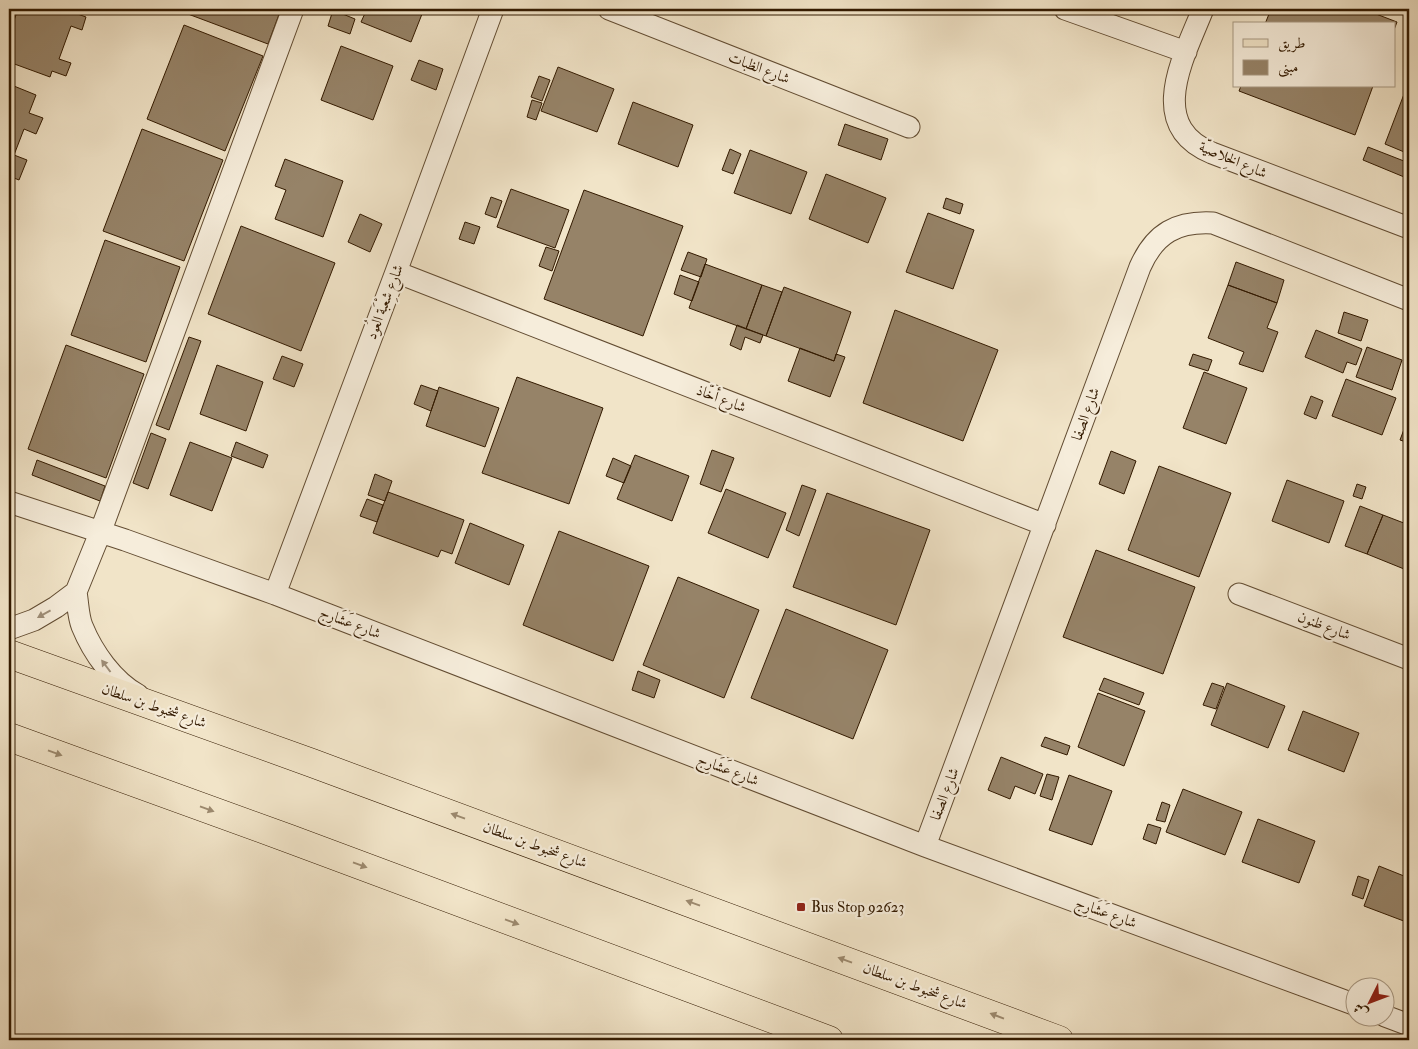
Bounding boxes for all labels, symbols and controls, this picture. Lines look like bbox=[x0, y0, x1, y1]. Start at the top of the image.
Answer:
legend bbox=[1233, 22, 1396, 88]
text: طريق bbox=[1278, 34, 1305, 53]
street label: شارع الظبات bbox=[724, 48, 792, 91]
text: مبنى bbox=[1278, 58, 1298, 78]
street label: شارع الخِلاصيّة bbox=[1195, 135, 1271, 186]
street label: شارع شِعْبَة العُود bbox=[358, 260, 411, 343]
street label: شارع أخّاذ bbox=[692, 379, 749, 420]
street label: شارع الصفا bbox=[1068, 385, 1107, 444]
street label: شارع عَشَارِج bbox=[316, 601, 384, 646]
street label: شارع ظنون bbox=[1294, 607, 1353, 648]
one-way arrow bbox=[37, 610, 52, 618]
one-way arrow bbox=[101, 659, 111, 673]
street label: شارع شخبوط بن سلطان bbox=[98, 679, 209, 736]
street label: شارع عَشَارِج bbox=[694, 748, 762, 793]
one-way arrow bbox=[47, 750, 62, 757]
street label: شارع الصفا bbox=[926, 765, 967, 824]
one-way arrow bbox=[200, 806, 215, 813]
one-way arrow bbox=[451, 812, 465, 820]
street label: شارع شخبوط بن سلطان bbox=[479, 817, 590, 876]
one-way arrow bbox=[353, 861, 368, 869]
street label: شارع عَشَارِج bbox=[1072, 891, 1140, 936]
place label: Bus Stop 92623 bbox=[811, 898, 904, 918]
one-way arrow bbox=[685, 899, 700, 906]
marker: Bus Stop 92623 bbox=[795, 901, 807, 913]
one-way arrow bbox=[505, 918, 520, 926]
one-way arrow bbox=[837, 956, 852, 964]
street label: شارع شخبوط بن سلطان bbox=[859, 958, 970, 1017]
north arrow bbox=[1346, 976, 1396, 1026]
text: ش bbox=[1350, 999, 1372, 1021]
one-way arrow bbox=[990, 1012, 1004, 1020]

